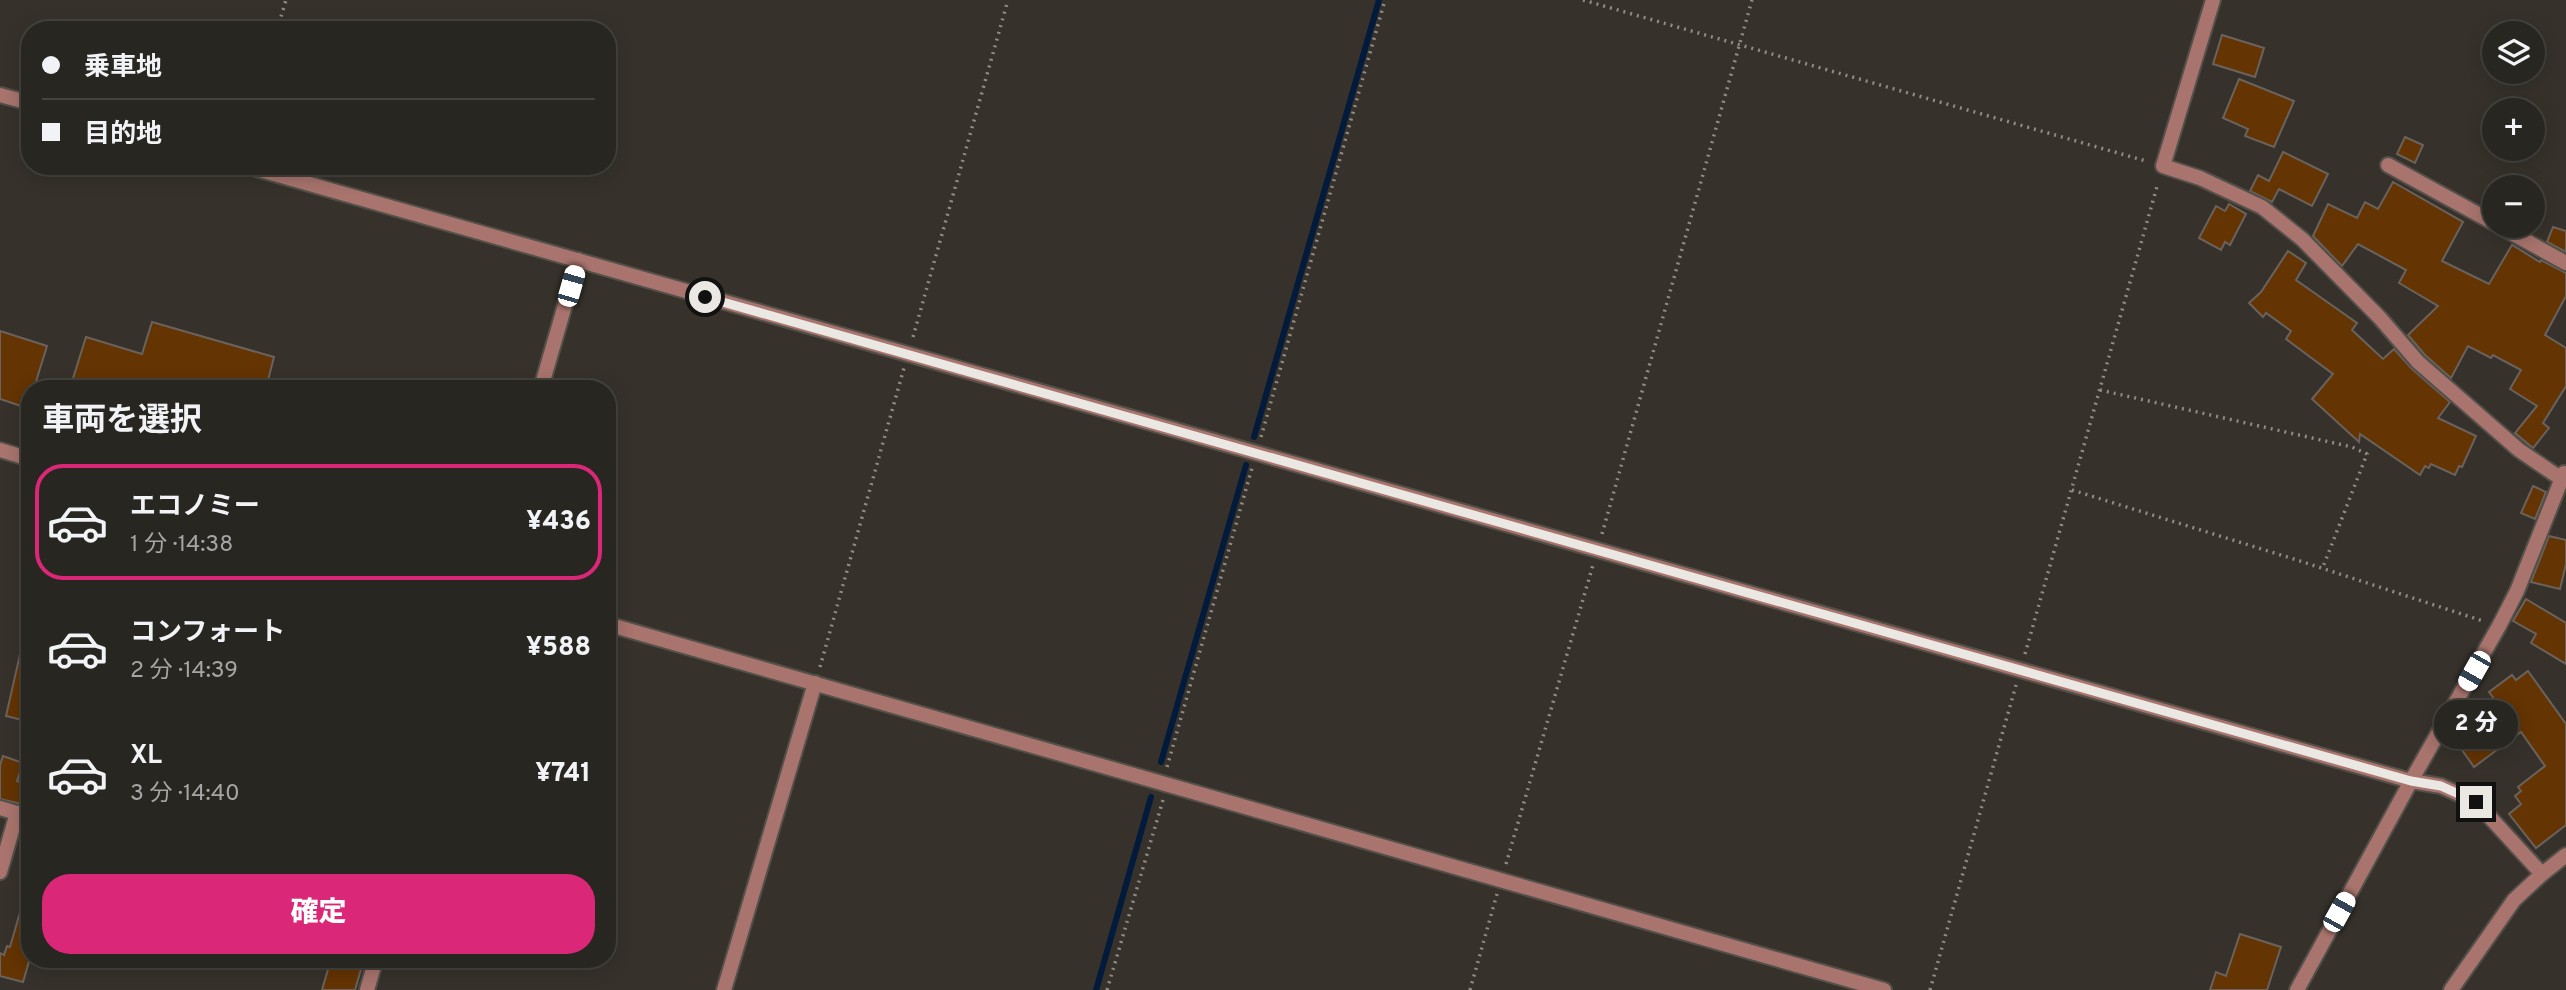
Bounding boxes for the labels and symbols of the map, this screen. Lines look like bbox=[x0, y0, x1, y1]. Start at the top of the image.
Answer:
car bbox=[556, 263, 587, 309]
route start bbox=[689, 281, 721, 313]
car bbox=[2455, 648, 2494, 694]
callout: 2 分 bbox=[2434, 700, 2518, 750]
route end bbox=[2460, 786, 2492, 818]
car bbox=[2320, 889, 2359, 935]

